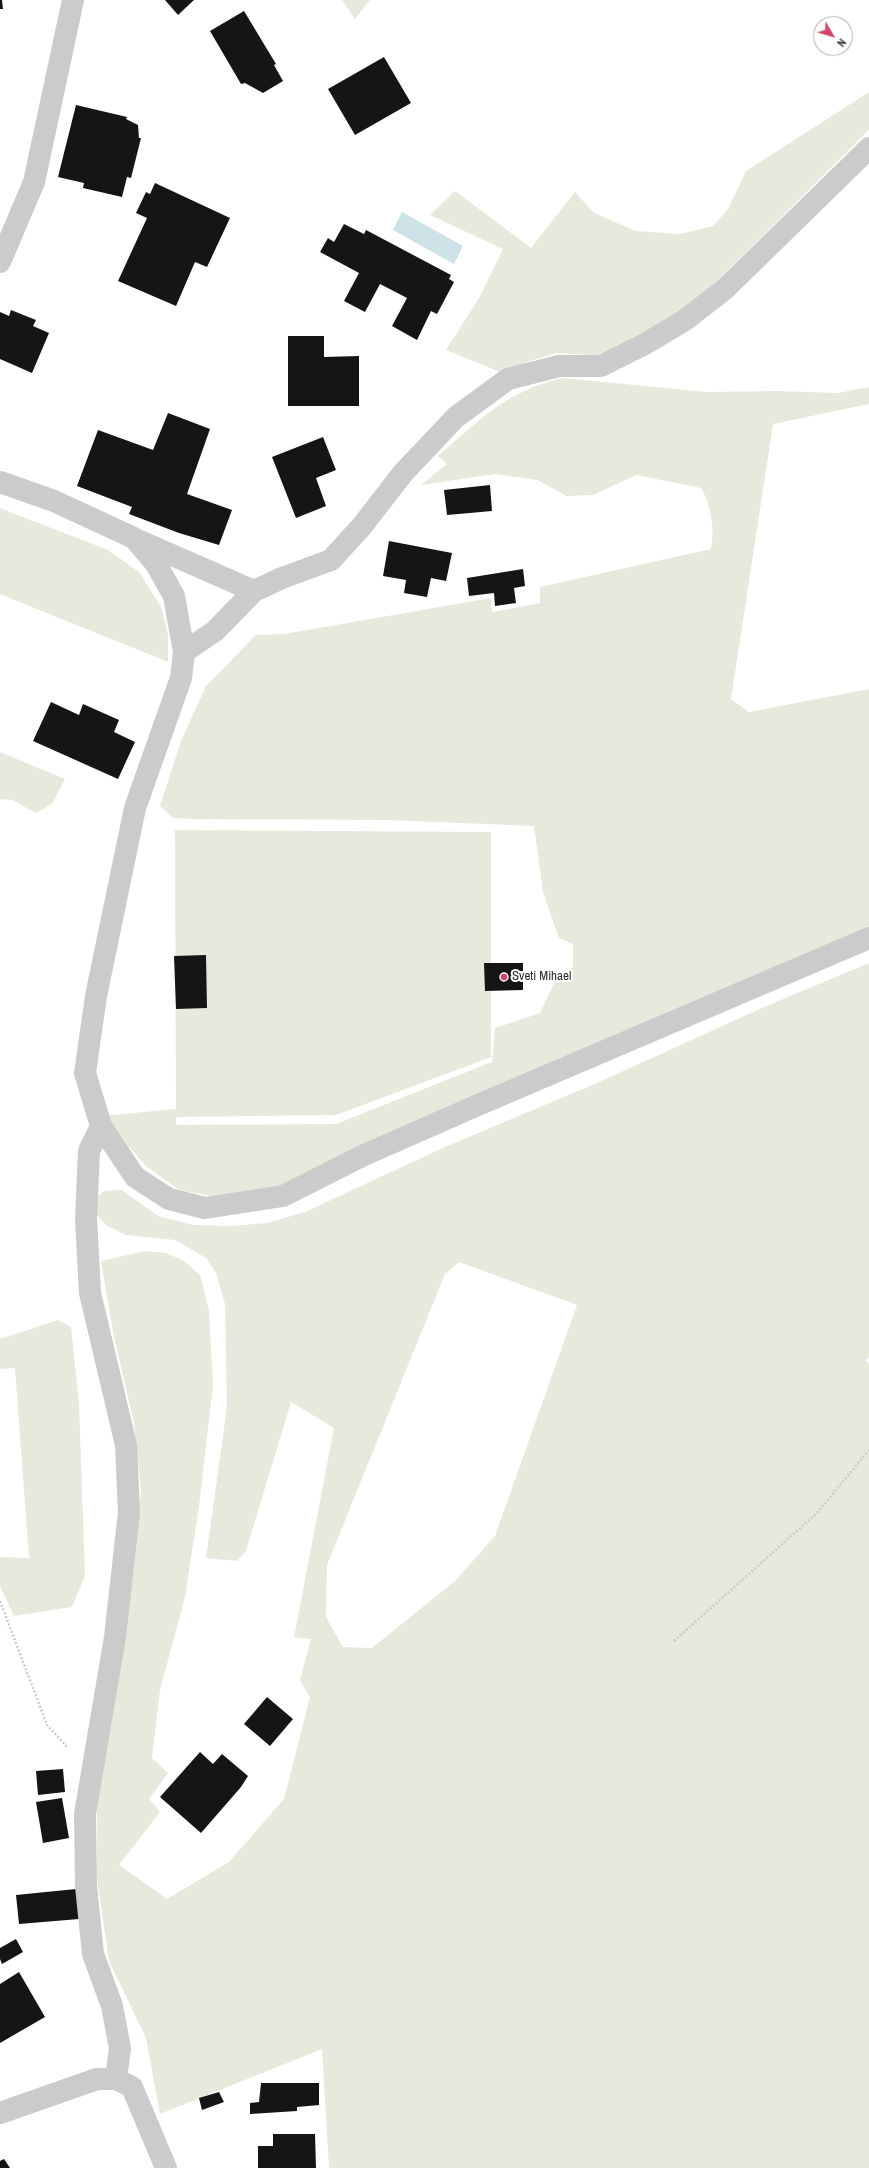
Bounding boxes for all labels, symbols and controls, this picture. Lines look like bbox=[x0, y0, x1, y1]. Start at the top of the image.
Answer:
north arrow bbox=[813, 16, 853, 56]
text: N bbox=[834, 36, 849, 50]
place label: Sveti Mihael bbox=[512, 969, 571, 985]
marker: Sveti Mihael bbox=[499, 972, 509, 982]

